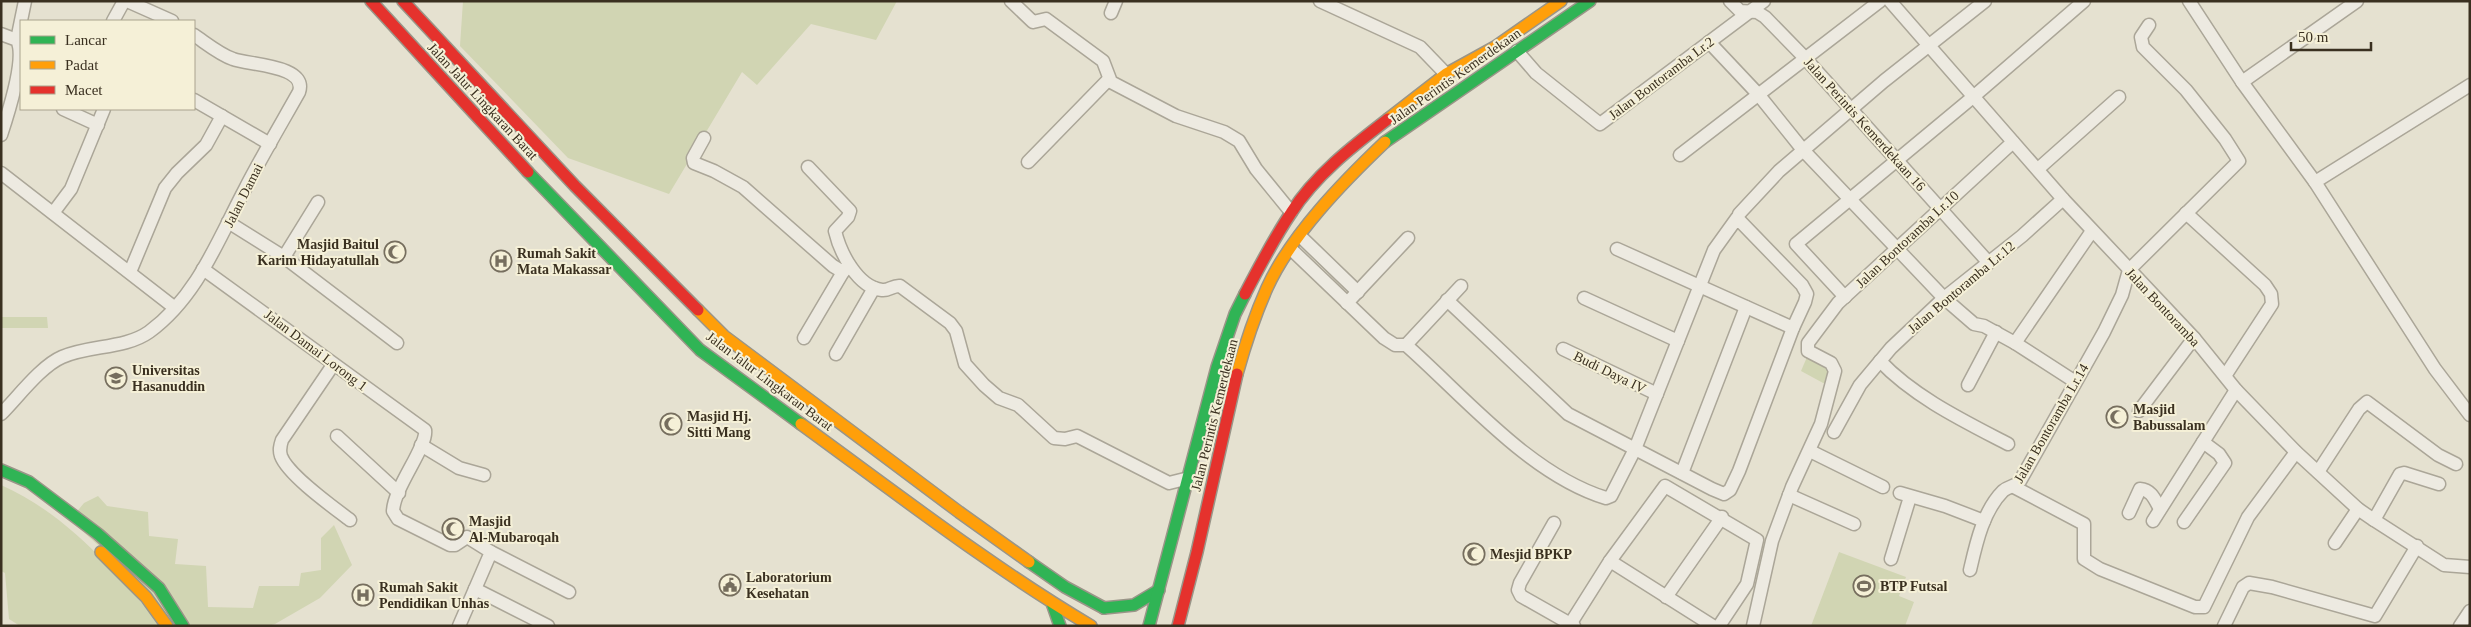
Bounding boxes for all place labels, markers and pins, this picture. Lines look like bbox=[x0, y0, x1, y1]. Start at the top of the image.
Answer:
place label: Masjid Baitul Karim Hidayatullah bbox=[257, 237, 379, 268]
mosque icon: Masjid Baitul Karim Hidayatullah bbox=[383, 240, 407, 264]
place label: Rumah Sakit Mata Makassar bbox=[517, 246, 612, 277]
hospital icon: Rumah Sakit Mata Makassar bbox=[489, 249, 513, 273]
place label: Universitas Hasanuddin bbox=[132, 363, 205, 394]
school or university icon: Universitas Hasanuddin bbox=[104, 366, 128, 390]
place label: Masjid Babussalam bbox=[2133, 402, 2206, 433]
mosque icon: Masjid Babussalam bbox=[2105, 405, 2129, 429]
place label: Masjid Hj. Sitti Mang bbox=[687, 409, 752, 440]
mosque icon: Masjid Hj. Sitti Mang bbox=[659, 412, 683, 436]
place label: Masjid Al-Mubaroqah bbox=[469, 514, 559, 545]
mosque icon: Masjid Al-Mubaroqah bbox=[441, 517, 465, 541]
mosque icon: Mesjid BPKP bbox=[1462, 542, 1486, 566]
place label: Mesjid BPKP bbox=[1490, 547, 1572, 562]
place label: Laboratorium Kesehatan bbox=[746, 570, 832, 601]
public building icon: Laboratorium Kesehatan bbox=[718, 573, 742, 597]
sports icon: BTP Futsal bbox=[1852, 574, 1876, 598]
place label: BTP Futsal bbox=[1880, 579, 1947, 594]
place label: Rumah Sakit Pendidikan Unhas bbox=[379, 580, 490, 611]
hospital icon: Rumah Sakit Pendidikan Unhas bbox=[351, 583, 375, 607]

